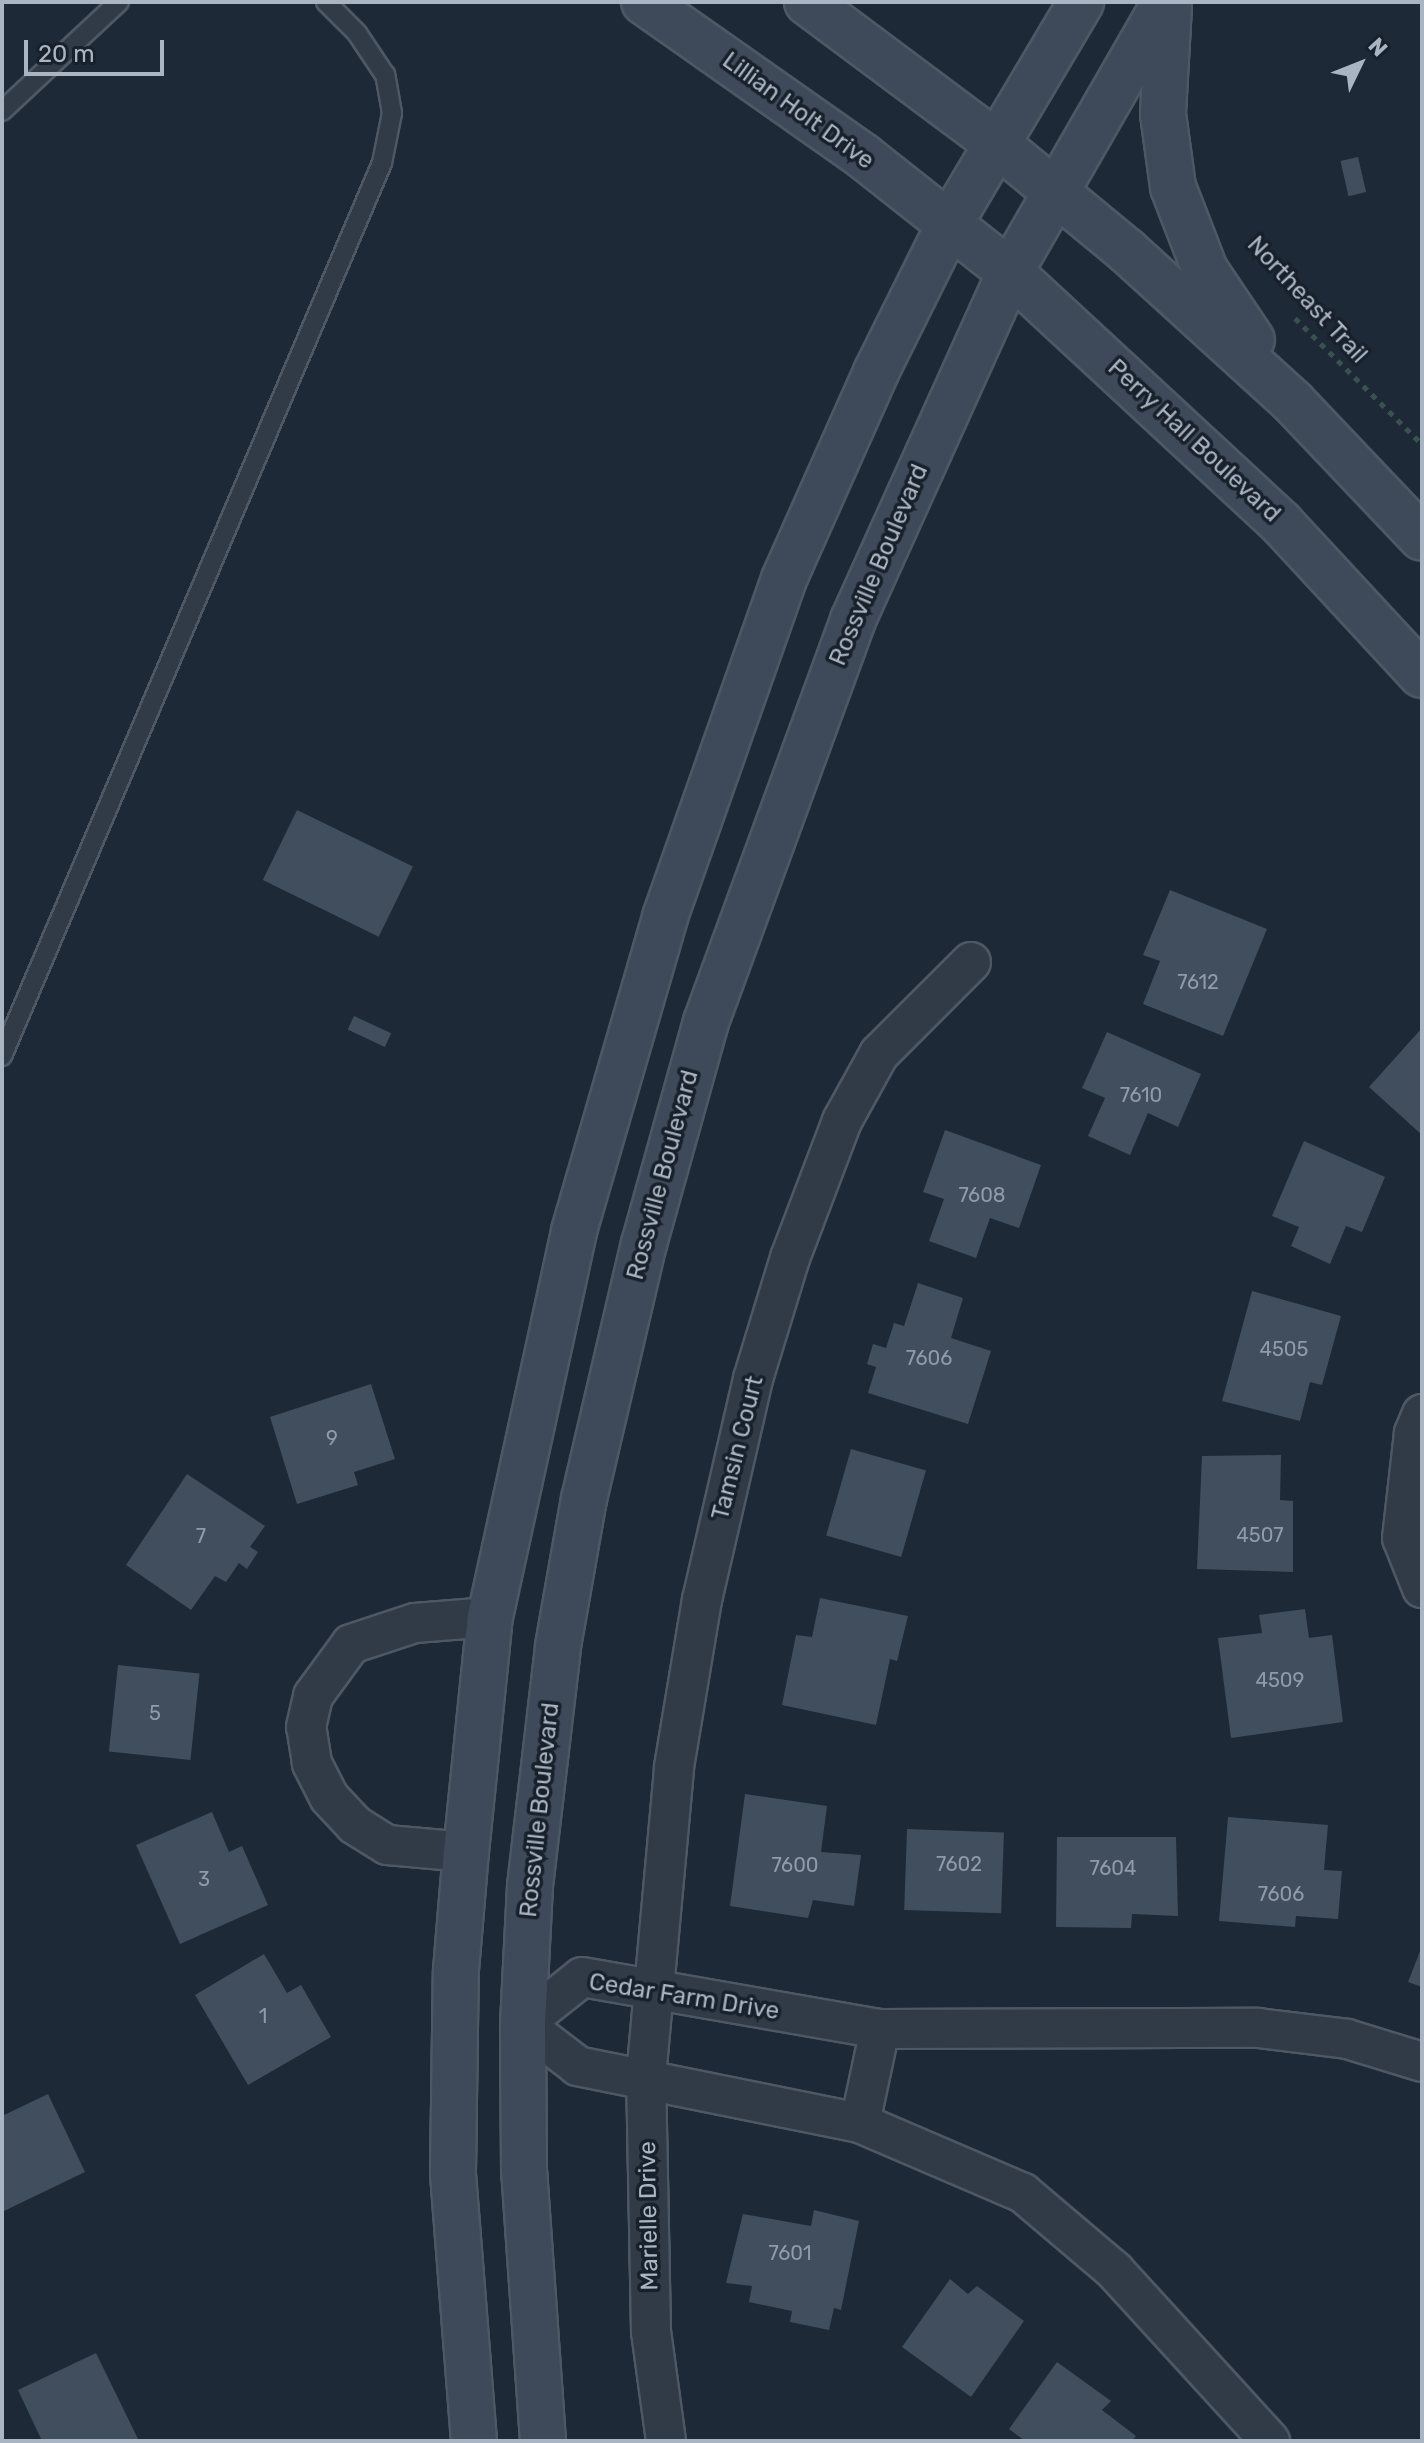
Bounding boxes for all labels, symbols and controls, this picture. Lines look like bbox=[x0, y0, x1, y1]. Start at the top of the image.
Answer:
scale bar bbox=[28, 24, 168, 74]
north arrow bbox=[1320, 24, 1400, 104]
text: N bbox=[1363, 32, 1393, 62]
text: 20 m bbox=[38, 40, 95, 68]
street label: Lillian Holt Drive bbox=[717, 46, 879, 176]
street label: Northeast Trail bbox=[1241, 230, 1373, 370]
street label: Perry Hall Boulevard bbox=[1101, 353, 1287, 529]
street label: Rossville Boulevard bbox=[824, 460, 934, 670]
house number: 7612 bbox=[1177, 970, 1219, 994]
street label: Rossville Boulevard bbox=[621, 1067, 705, 1283]
house number: 7610 bbox=[1120, 1083, 1162, 1107]
house number: 7608 bbox=[958, 1183, 1006, 1207]
house number: 4505 bbox=[1260, 1337, 1308, 1361]
house number: 7606 bbox=[906, 1346, 952, 1370]
street label: Tamsin Court bbox=[706, 1373, 770, 1523]
house number: 9 bbox=[326, 1426, 338, 1450]
house number: 4507 bbox=[1236, 1523, 1284, 1547]
house number: 7 bbox=[196, 1524, 206, 1548]
house number: 4509 bbox=[1256, 1668, 1304, 1692]
house number: 5 bbox=[149, 1701, 161, 1725]
street label: Rossville Boulevard bbox=[514, 1701, 566, 1919]
house number: 7602 bbox=[936, 1852, 982, 1876]
house number: 7600 bbox=[771, 1853, 819, 1877]
house number: 7604 bbox=[1090, 1856, 1136, 1880]
house number: 3 bbox=[198, 1867, 210, 1891]
house number: 7606 bbox=[1258, 1882, 1304, 1906]
street label: Cedar Farm Drive bbox=[587, 1968, 781, 2026]
house number: 1 bbox=[259, 2004, 267, 2028]
street label: Marielle Drive bbox=[633, 2141, 665, 2291]
house number: 7601 bbox=[769, 2241, 811, 2265]

